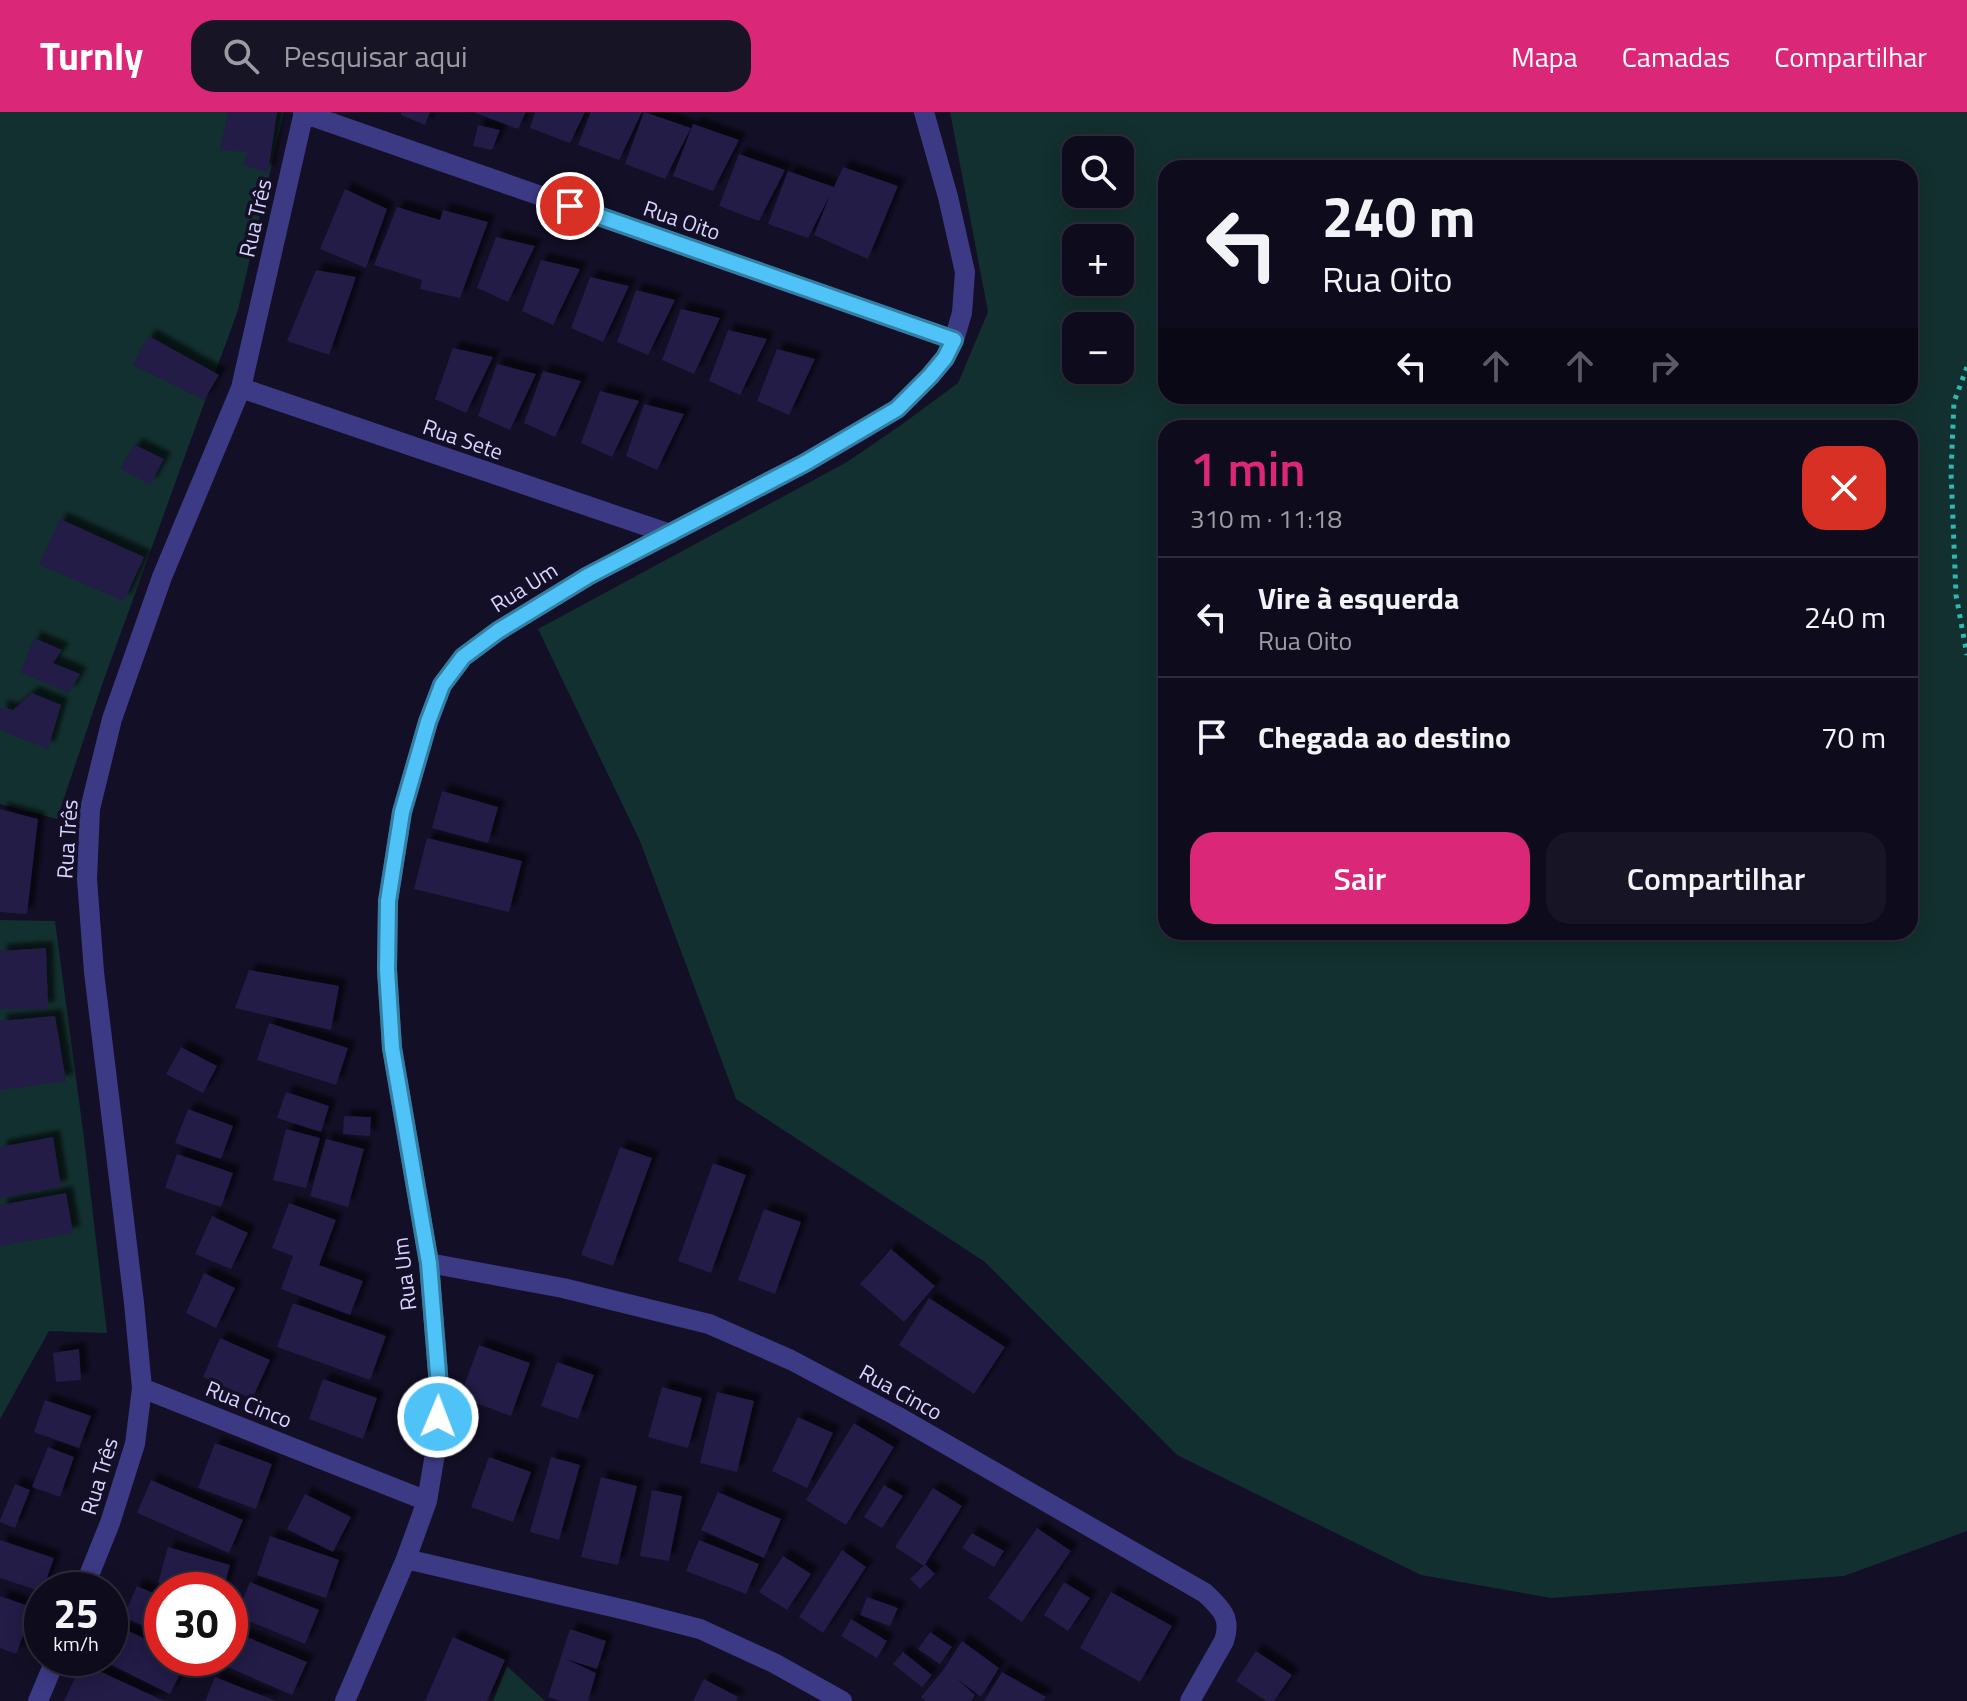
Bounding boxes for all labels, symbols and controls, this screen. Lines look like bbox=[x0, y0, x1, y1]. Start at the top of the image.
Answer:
search box bbox=[191, 20, 751, 92]
text: Turnly bbox=[40, 27, 143, 85]
text: Pesquisar aqui bbox=[283, 33, 468, 79]
icon: search bbox=[219, 34, 263, 78]
text: Mapa bbox=[1511, 35, 1578, 78]
text: Camadas bbox=[1622, 35, 1730, 78]
text: Compartilhar bbox=[1774, 35, 1927, 78]
map controls bbox=[1062, 136, 1134, 384]
button: search bbox=[1062, 136, 1134, 208]
pin bbox=[536, 172, 604, 240]
text: 240 m bbox=[1322, 174, 1475, 259]
street label: Rua Três bbox=[229, 175, 281, 261]
icon: arrive bbox=[548, 184, 592, 228]
street label: Rua Oito bbox=[639, 191, 725, 249]
icon: left bbox=[1190, 192, 1294, 296]
button: + bbox=[1062, 224, 1134, 296]
text: Rua Oito bbox=[1322, 251, 1452, 306]
button: − bbox=[1062, 312, 1134, 384]
icon: left bbox=[1390, 344, 1434, 388]
icon: ahead bbox=[1474, 344, 1518, 388]
icon: ahead bbox=[1558, 344, 1602, 388]
icon: right bbox=[1642, 344, 1686, 388]
street label: Rua Sete bbox=[418, 409, 508, 469]
text: 1 min bbox=[1190, 432, 1305, 505]
button: close bbox=[1802, 446, 1886, 530]
text: 310 m · 11:18 bbox=[1190, 499, 1342, 538]
street label: Rua Um bbox=[484, 553, 564, 621]
text: Vire à esquerda bbox=[1258, 575, 1459, 621]
text: 240 m bbox=[1804, 594, 1886, 640]
icon: left bbox=[1190, 595, 1234, 639]
text: Rua Oito bbox=[1258, 621, 1352, 660]
text: Chegada ao destino bbox=[1258, 714, 1511, 760]
text: 70 m bbox=[1821, 714, 1886, 760]
icon: arrive bbox=[1190, 715, 1234, 759]
street label: Rua Três bbox=[47, 798, 87, 880]
button: Sair bbox=[1190, 832, 1530, 924]
button: Compartilhar bbox=[1546, 832, 1886, 924]
street label: Rua Um bbox=[383, 1235, 425, 1313]
street label: Rua Cinco bbox=[853, 1355, 949, 1429]
street label: Rua Cinco bbox=[201, 1371, 297, 1437]
position arrow bbox=[396, 1375, 480, 1459]
street label: Rua Três bbox=[71, 1433, 127, 1519]
speed limit sign: 30 bbox=[144, 1572, 248, 1676]
text: 25 bbox=[54, 1583, 98, 1644]
text: km/h bbox=[53, 1628, 99, 1659]

